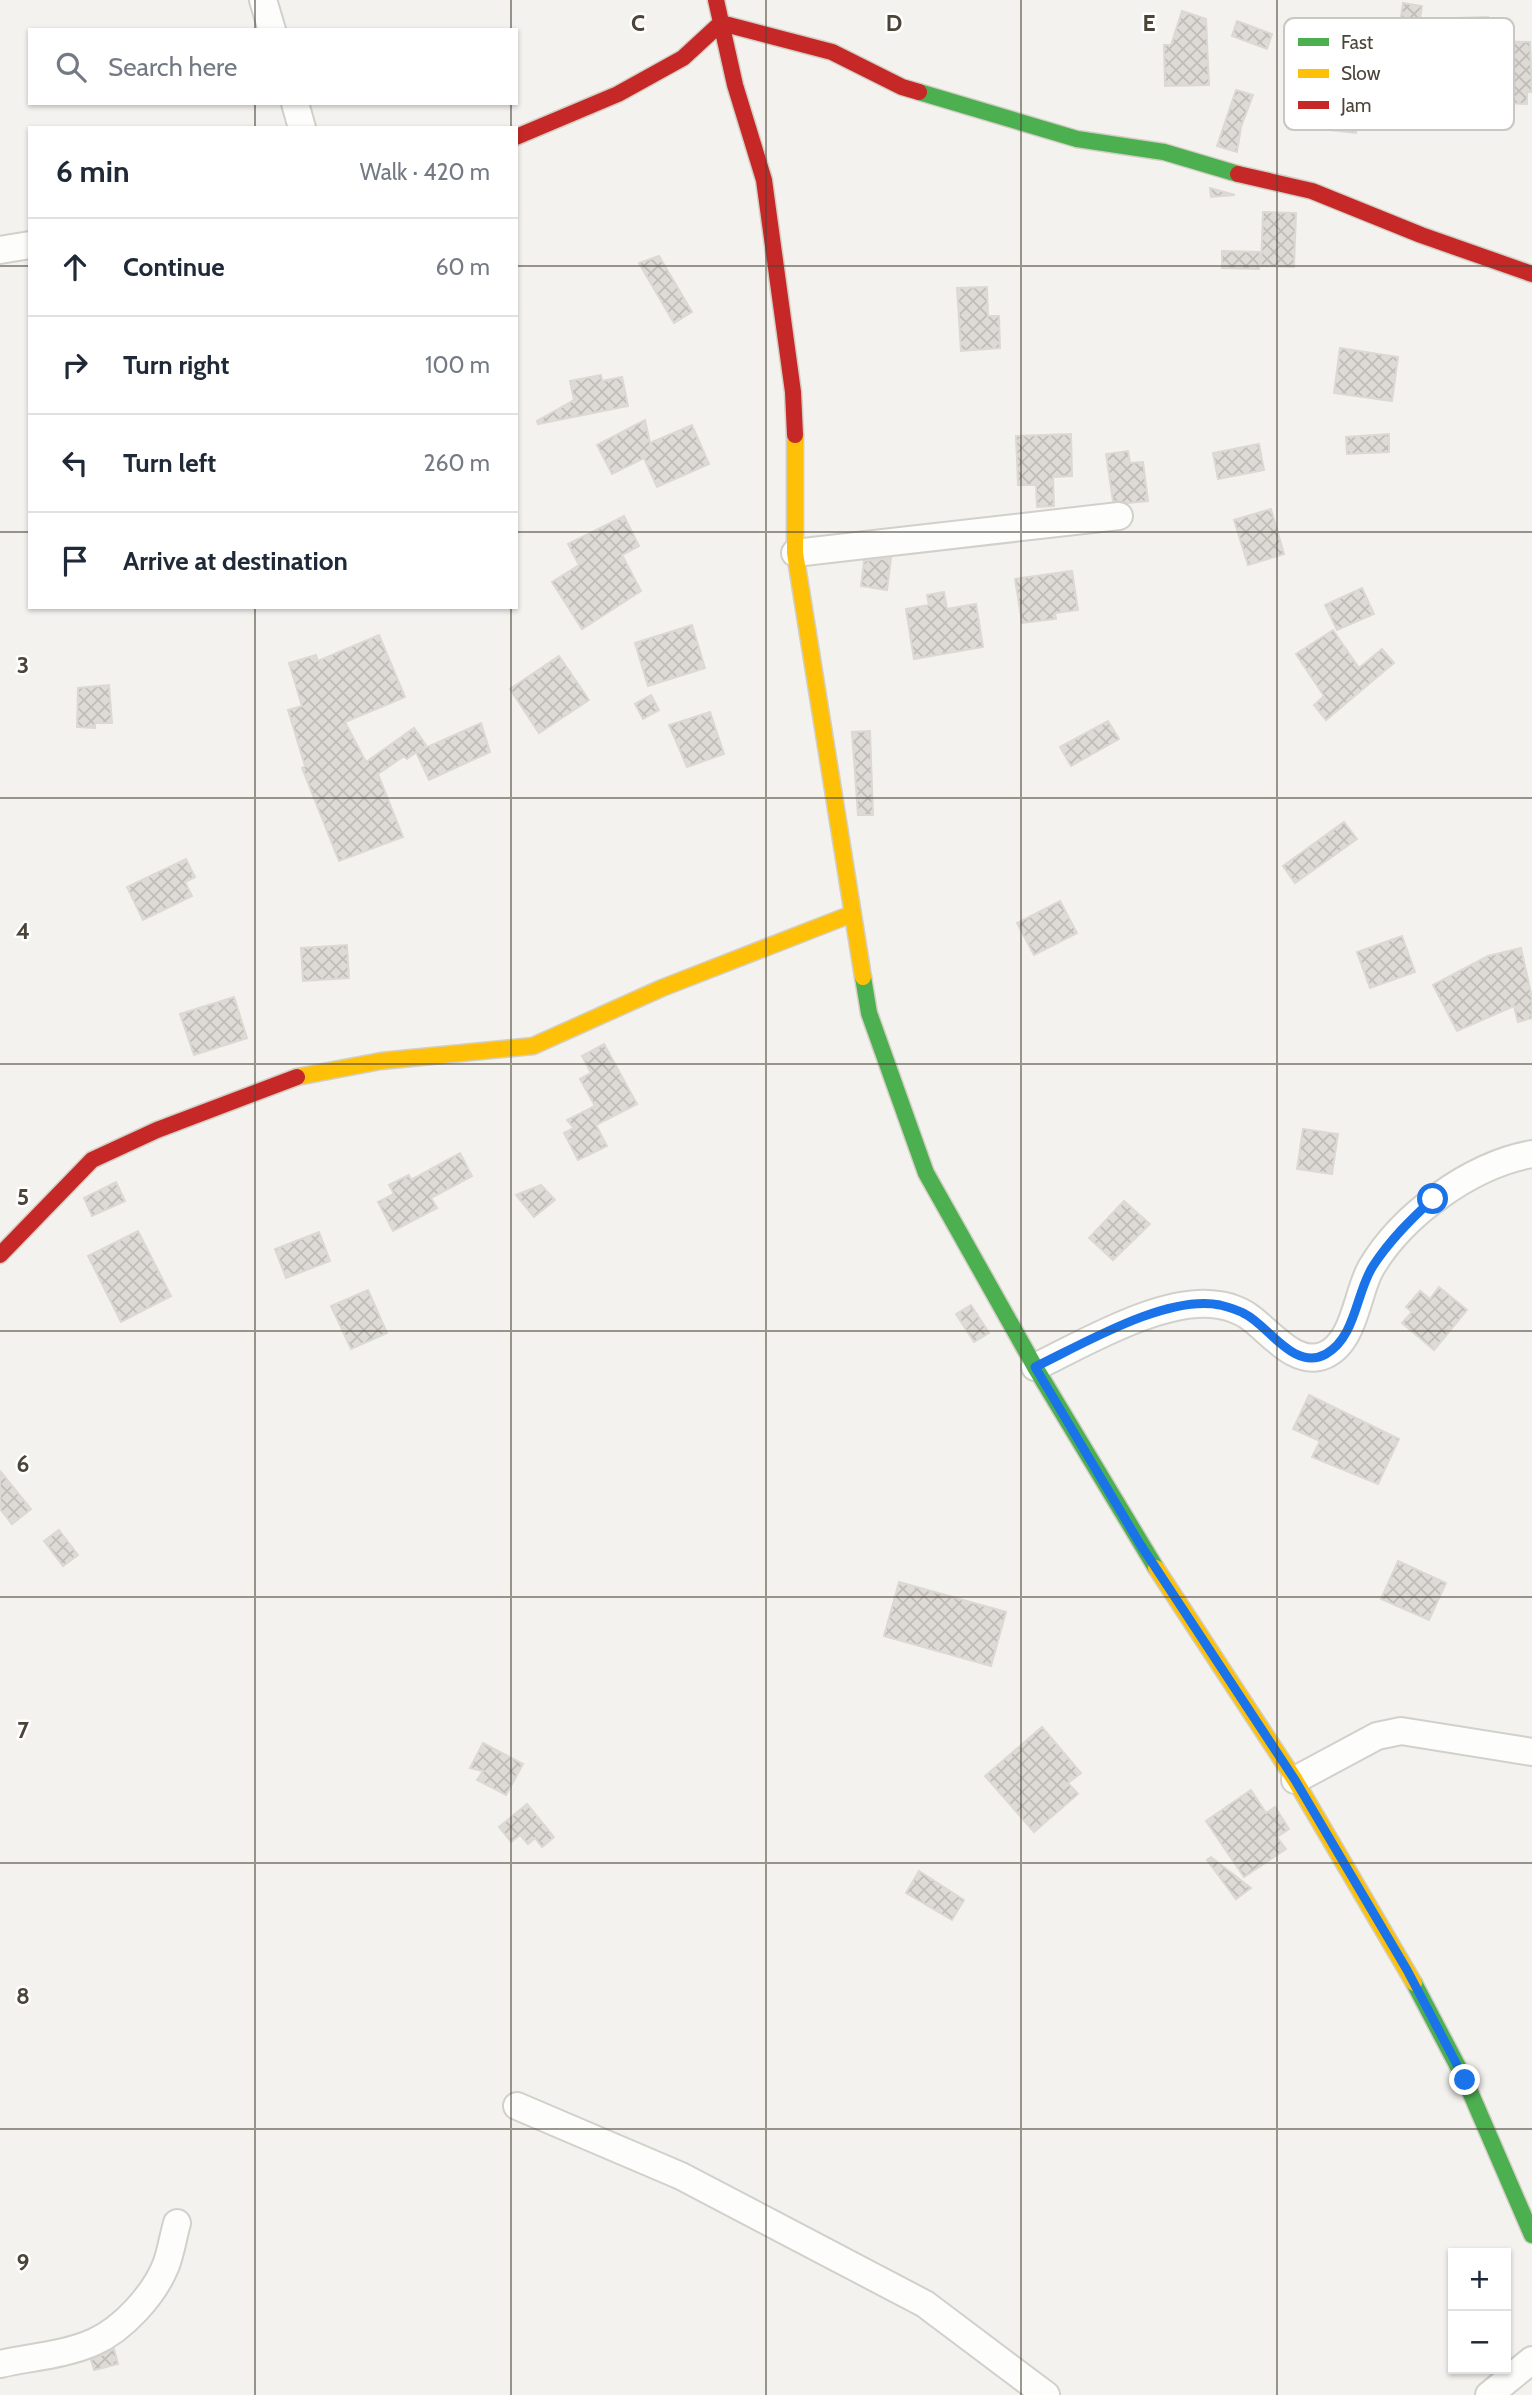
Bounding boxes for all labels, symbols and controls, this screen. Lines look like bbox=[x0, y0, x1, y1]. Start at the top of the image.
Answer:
text: C bbox=[631, 9, 645, 37]
text: D bbox=[886, 9, 902, 37]
text: E bbox=[1142, 9, 1156, 37]
legend bbox=[1284, 18, 1514, 130]
search box bbox=[28, 28, 518, 105]
text: Fast bbox=[1341, 31, 1374, 54]
icon: search bbox=[52, 48, 90, 86]
text: Search here bbox=[108, 51, 237, 83]
text: Slow bbox=[1341, 62, 1381, 85]
text: Jam bbox=[1340, 94, 1371, 117]
text: 6 min bbox=[56, 153, 129, 190]
text: Walk · 420 m bbox=[360, 158, 490, 186]
icon: ahead bbox=[56, 248, 94, 286]
text: Continue bbox=[123, 251, 225, 283]
text: 60 m bbox=[436, 253, 490, 281]
icon: right bbox=[56, 346, 94, 384]
text: Turn right bbox=[123, 349, 229, 381]
text: 100 m bbox=[425, 351, 490, 379]
icon: left bbox=[56, 444, 94, 482]
text: Turn left bbox=[123, 447, 216, 479]
text: 260 m bbox=[423, 449, 490, 477]
icon: arrive bbox=[56, 542, 94, 580]
text: Arrive at destination bbox=[123, 545, 348, 577]
text: 3 bbox=[17, 651, 29, 679]
text: 4 bbox=[16, 917, 30, 945]
text: 5 bbox=[17, 1183, 29, 1211]
route start bbox=[1417, 1183, 1448, 1214]
text: 6 bbox=[17, 1450, 29, 1478]
text: 7 bbox=[17, 1716, 29, 1744]
text: 8 bbox=[16, 1982, 30, 2010]
route end bbox=[1449, 2064, 1480, 2095]
text: 9 bbox=[17, 2248, 29, 2276]
map controls bbox=[1448, 2248, 1511, 2374]
button: + bbox=[1448, 2248, 1511, 2311]
button: − bbox=[1448, 2311, 1511, 2374]

